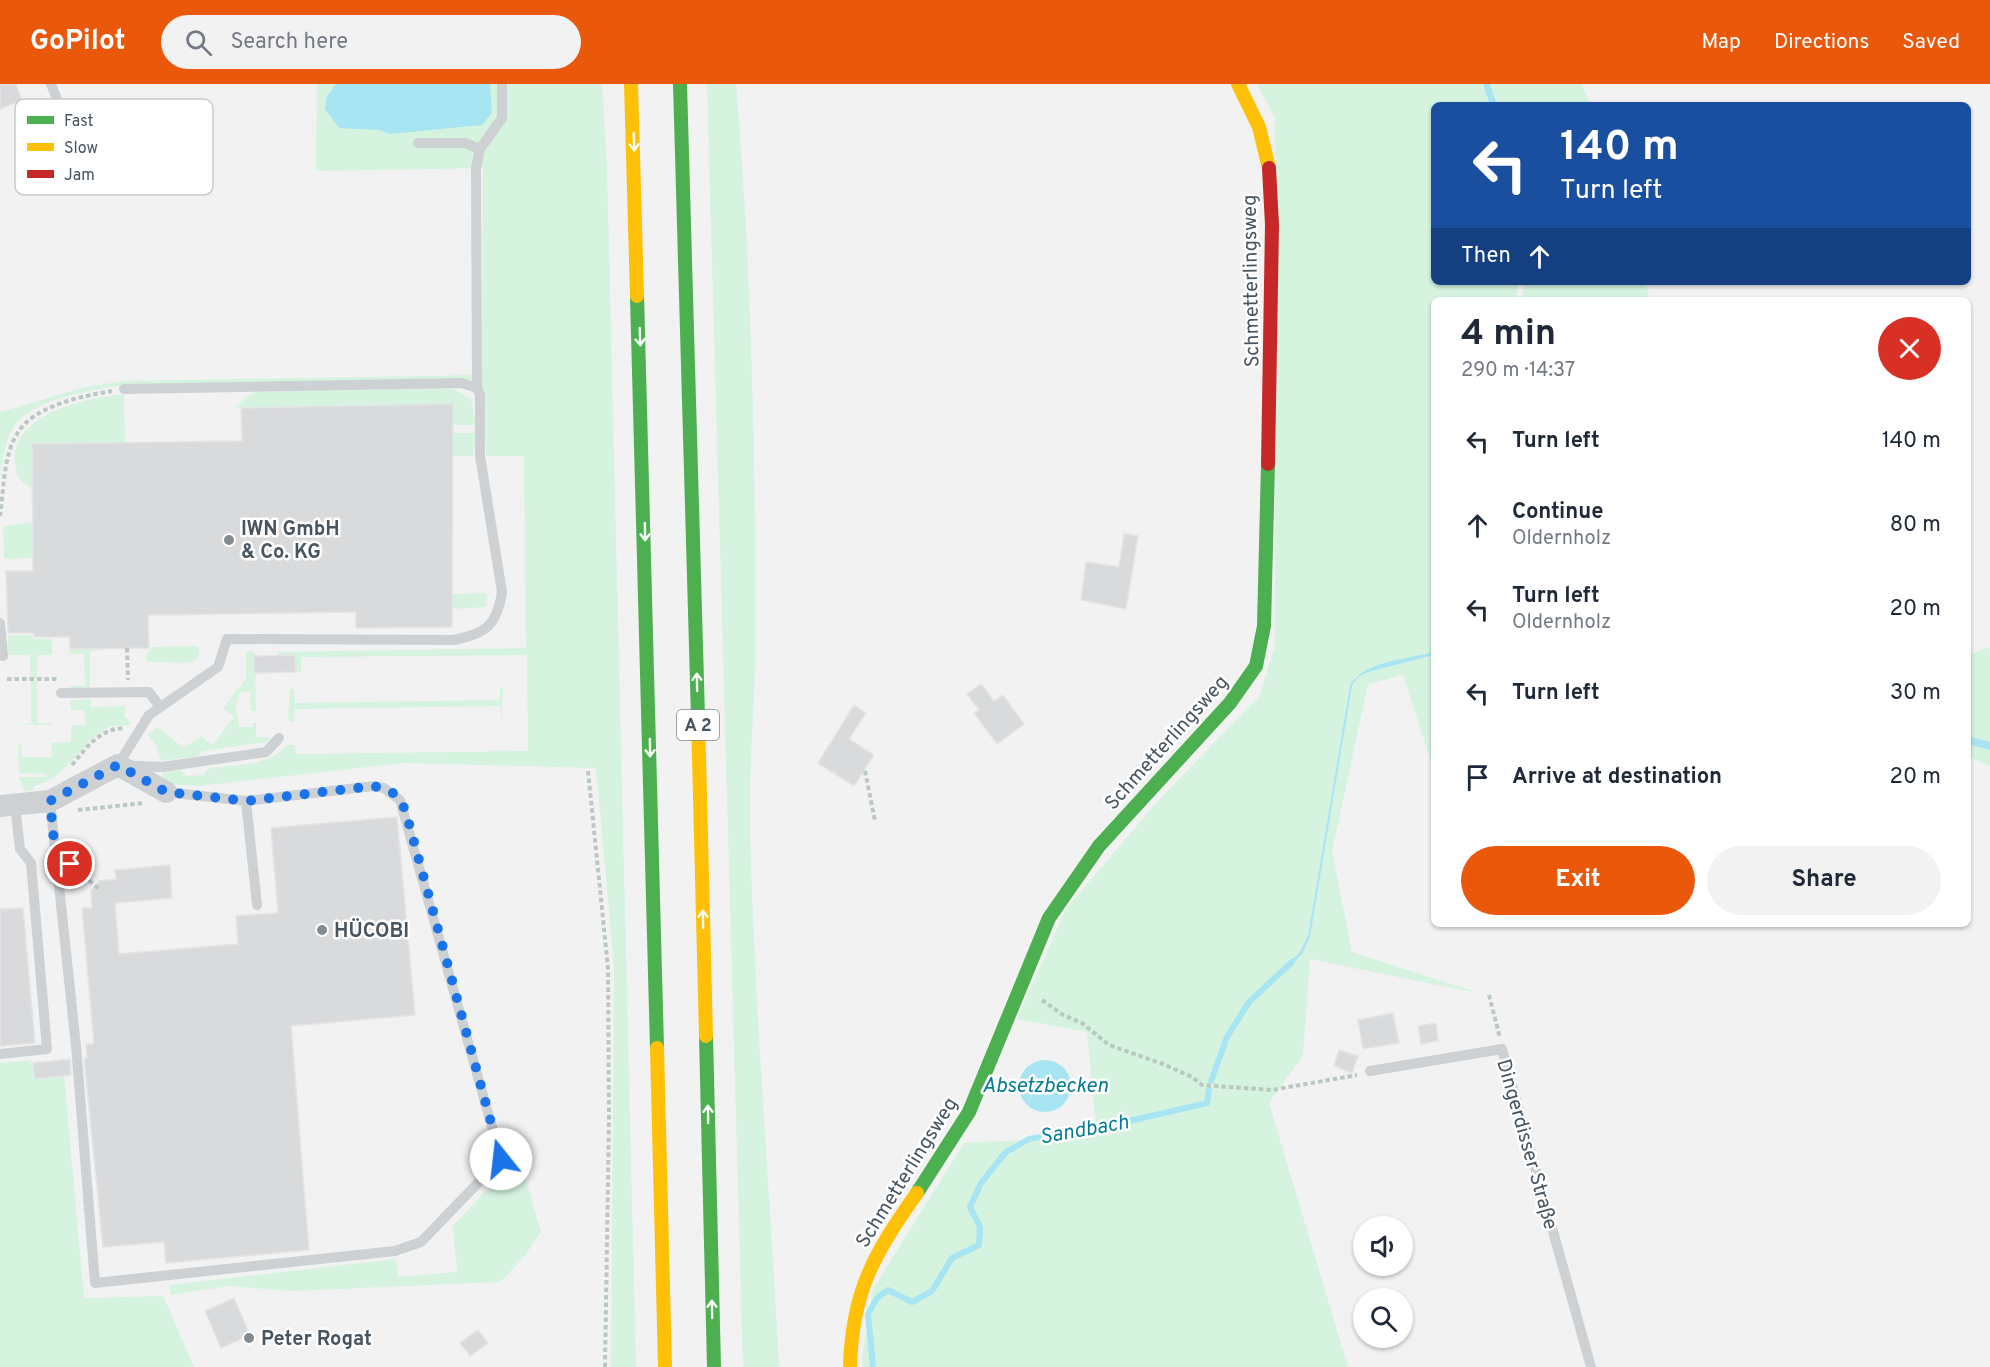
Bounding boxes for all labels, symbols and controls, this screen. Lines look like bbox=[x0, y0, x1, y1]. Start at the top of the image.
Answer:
search box bbox=[161, 15, 581, 69]
text: GoPilot bbox=[30, 24, 125, 60]
icon: search bbox=[182, 26, 215, 59]
text: Search here bbox=[230, 29, 348, 56]
text: Map bbox=[1701, 29, 1741, 56]
text: Directions bbox=[1774, 29, 1869, 56]
text: Saved bbox=[1902, 29, 1960, 56]
legend bbox=[15, 99, 213, 195]
text: Fast bbox=[64, 112, 94, 132]
text: 140 m bbox=[1560, 122, 1679, 175]
icon: left bbox=[1461, 126, 1539, 204]
one-way arrow bbox=[628, 132, 639, 152]
text: Slow bbox=[64, 139, 98, 159]
text: Jam bbox=[64, 166, 95, 186]
text: Turn left bbox=[1560, 174, 1662, 208]
street label: Schmetterlingsweg bbox=[1237, 194, 1267, 368]
icon: ahead bbox=[1523, 240, 1556, 273]
text: Then bbox=[1461, 243, 1511, 270]
text: 4 min bbox=[1461, 312, 1556, 358]
button: close bbox=[1878, 317, 1941, 380]
one-way arrow bbox=[634, 327, 646, 347]
text: 290 m · 14:37 bbox=[1461, 358, 1575, 384]
icon: left bbox=[1461, 425, 1494, 458]
text: Turn left bbox=[1512, 428, 1600, 455]
text: 140 m bbox=[1882, 428, 1941, 455]
text: Continue bbox=[1512, 499, 1603, 526]
icon: ahead bbox=[1461, 509, 1494, 542]
text: 80 m bbox=[1890, 512, 1941, 539]
place label: IWN GmbH & Co. KG bbox=[241, 517, 340, 566]
one-way arrow bbox=[639, 522, 650, 542]
text: Oldernholz bbox=[1512, 526, 1611, 552]
marker: IWN GmbH & Co. KG bbox=[222, 533, 236, 547]
text: Turn left bbox=[1512, 583, 1600, 610]
icon: left bbox=[1461, 593, 1494, 626]
text: 20 m bbox=[1890, 596, 1941, 623]
text: Oldernholz bbox=[1512, 610, 1611, 636]
street label: Schmetterlingsweg bbox=[1100, 670, 1235, 816]
one-way arrow bbox=[691, 672, 703, 692]
icon: left bbox=[1461, 677, 1494, 710]
text: Turn left bbox=[1512, 680, 1600, 707]
text: 30 m bbox=[1890, 680, 1941, 707]
road number: A 2 bbox=[677, 710, 719, 740]
one-way arrow bbox=[644, 738, 656, 758]
icon: arrive bbox=[1461, 761, 1494, 794]
text: Arrive at destination bbox=[1512, 764, 1722, 791]
text: 20 m bbox=[1890, 764, 1941, 791]
pin bbox=[44, 838, 95, 889]
button: Exit bbox=[1461, 846, 1695, 915]
button: Share bbox=[1707, 846, 1941, 915]
icon: arrive bbox=[53, 847, 86, 880]
one-way arrow bbox=[697, 909, 708, 929]
place label: HÜCOBI bbox=[334, 918, 409, 945]
marker: HÜCOBI bbox=[315, 923, 329, 937]
street label: Dingerdisser Straße bbox=[1489, 1056, 1563, 1233]
water label: Absetzbecken bbox=[982, 1073, 1109, 1100]
street label: Schmetterlingsweg bbox=[851, 1093, 965, 1253]
one-way arrow bbox=[702, 1104, 713, 1124]
water label: Sandbach bbox=[1038, 1109, 1131, 1152]
position arrow bbox=[469, 1127, 533, 1191]
map controls bbox=[1353, 1216, 1413, 1348]
button: sound bbox=[1353, 1216, 1413, 1276]
button: search bbox=[1353, 1288, 1413, 1348]
one-way arrow bbox=[707, 1299, 718, 1319]
place label: Peter Rogat bbox=[261, 1327, 372, 1353]
marker: Peter Rogat bbox=[242, 1331, 256, 1345]

